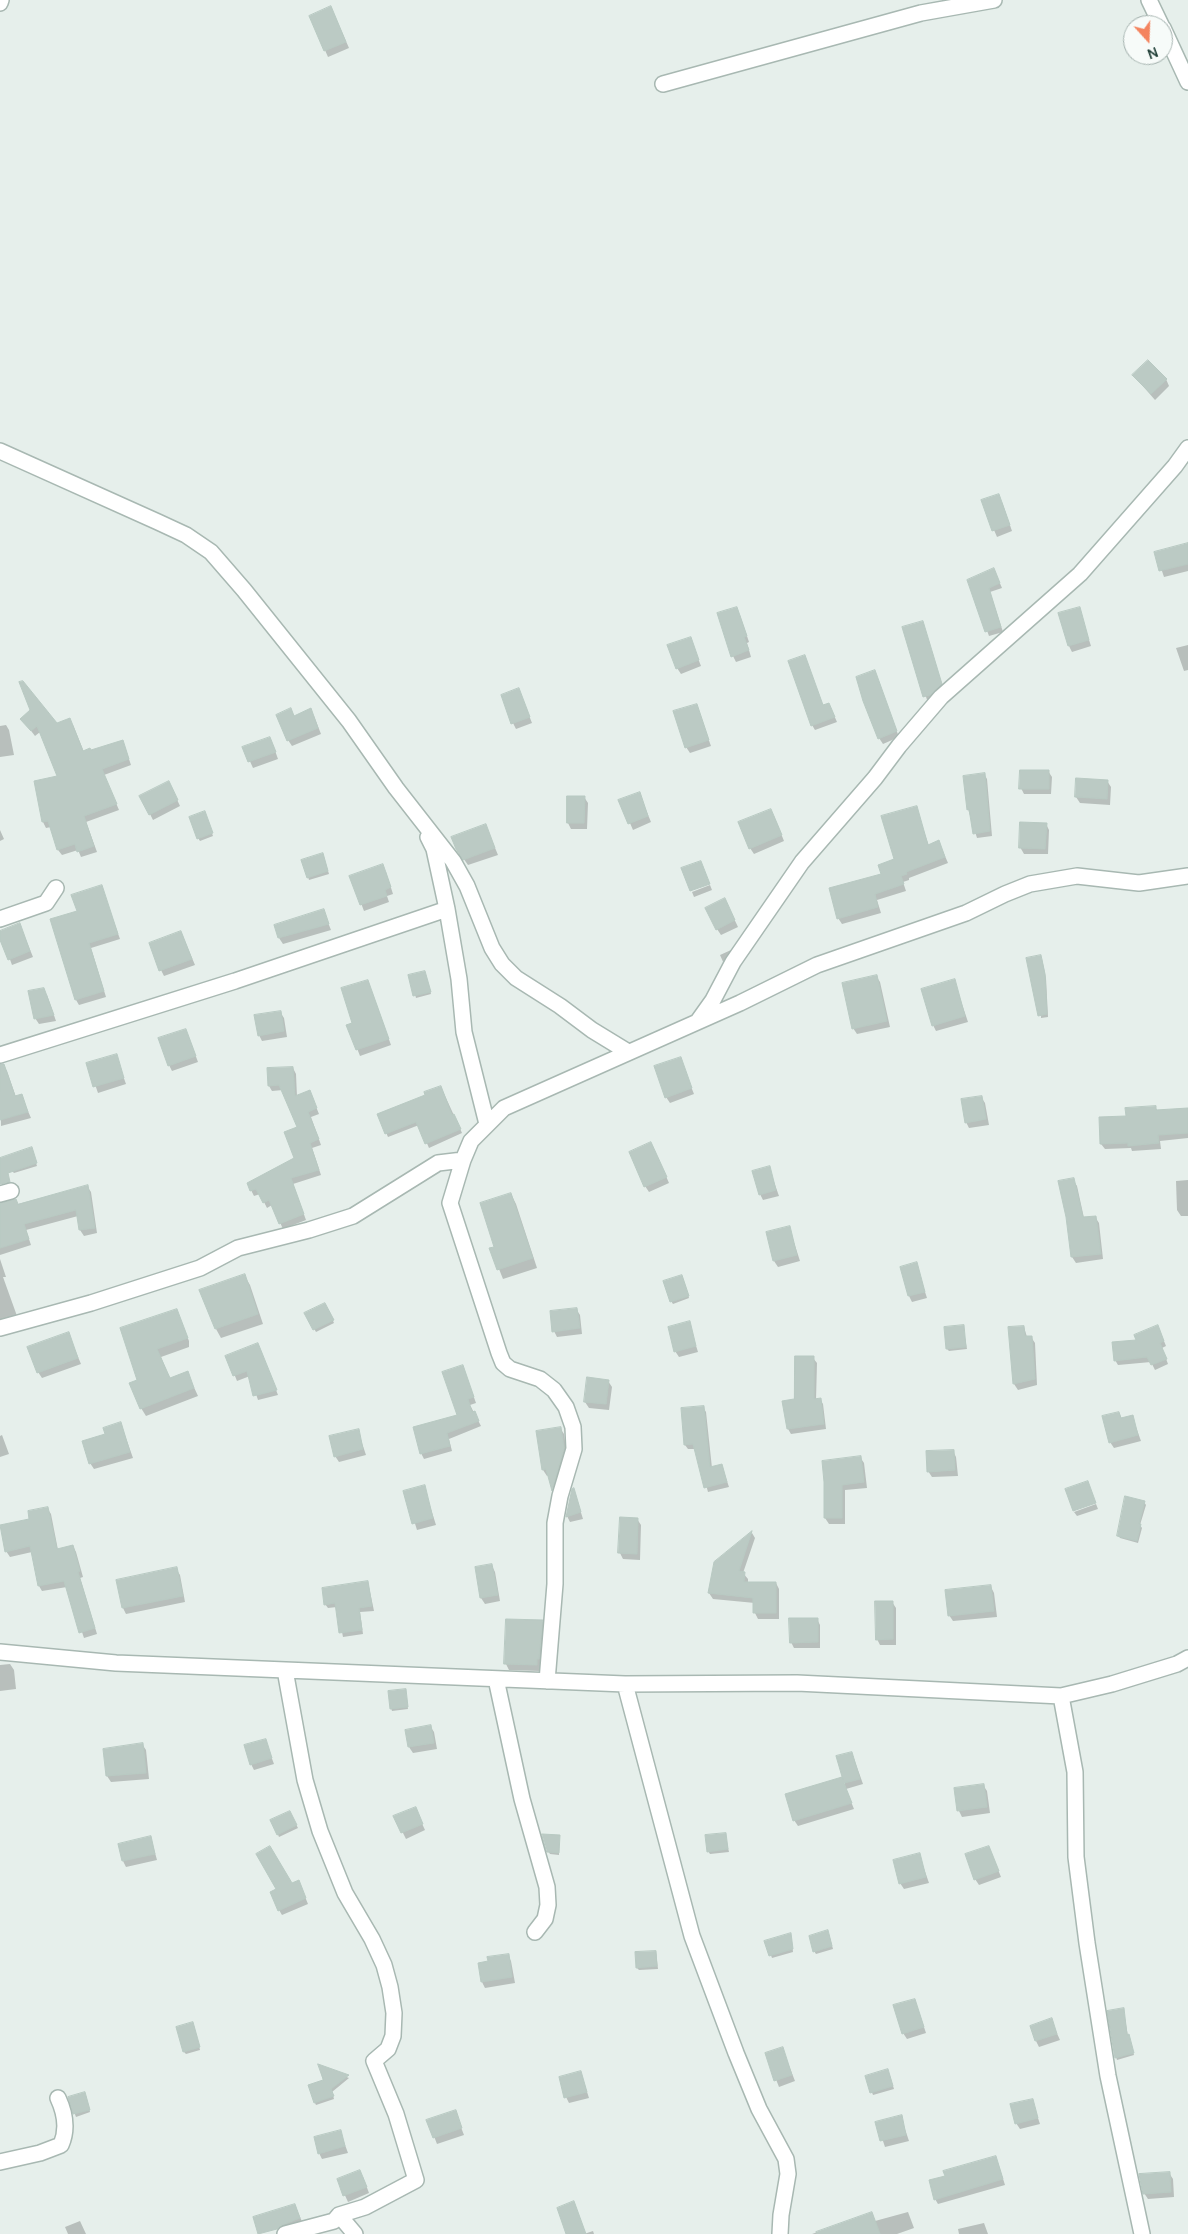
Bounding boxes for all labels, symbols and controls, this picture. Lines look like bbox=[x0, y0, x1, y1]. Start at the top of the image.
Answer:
north arrow bbox=[1123, 15, 1173, 65]
text: N bbox=[1145, 43, 1161, 64]

